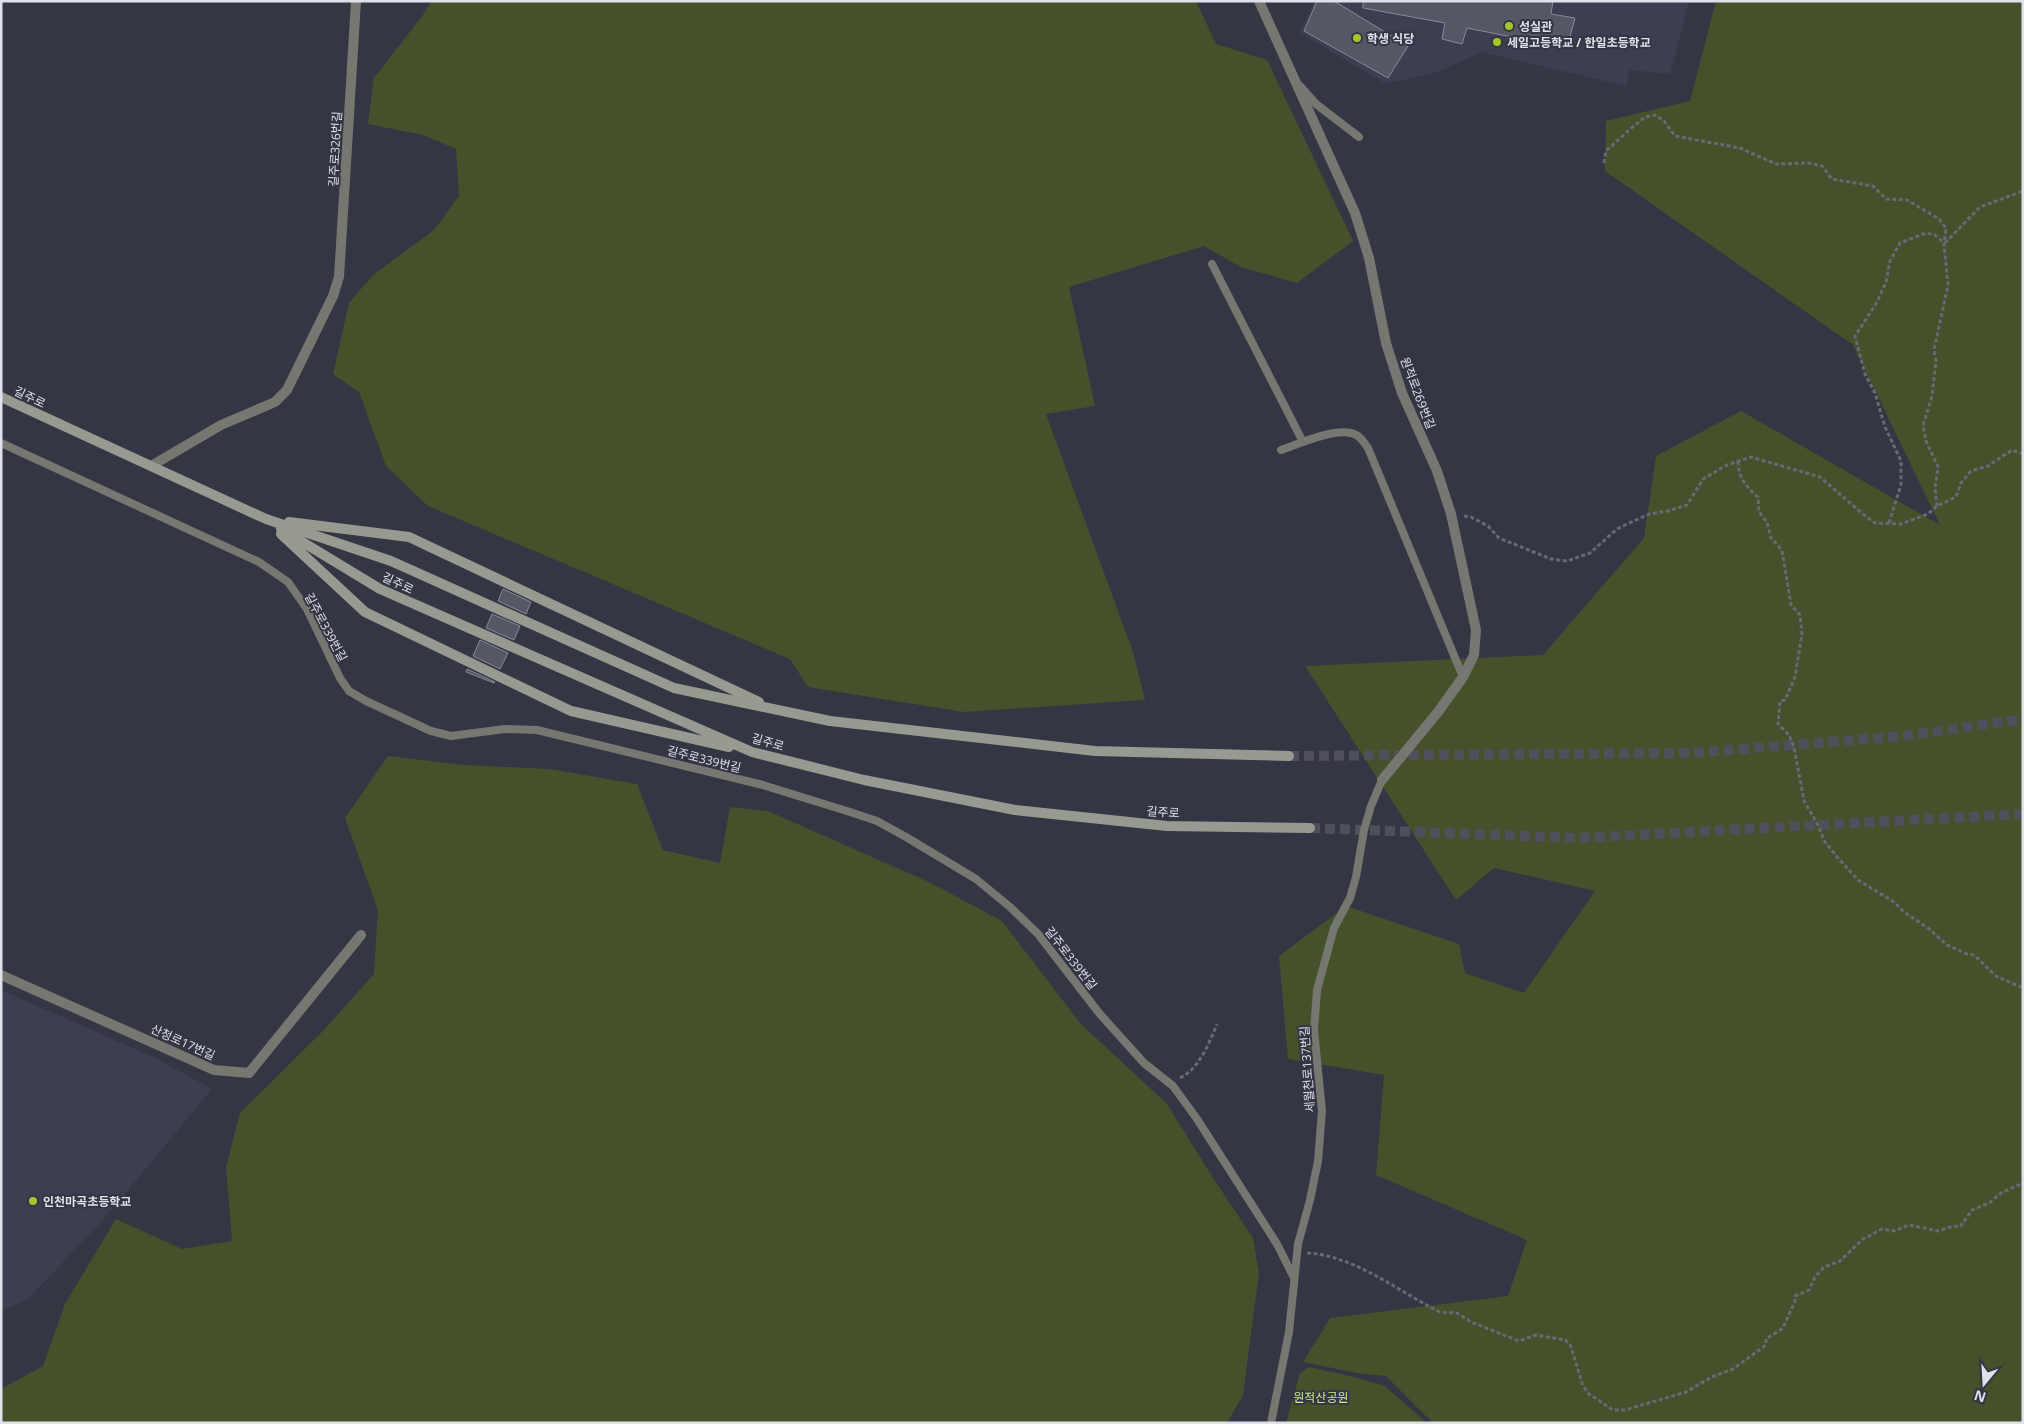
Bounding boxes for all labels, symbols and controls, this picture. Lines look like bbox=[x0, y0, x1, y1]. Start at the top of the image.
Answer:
place label: 성실관 bbox=[1519, 18, 1552, 35]
marker: 성실관 bbox=[1503, 20, 1515, 32]
place label: 학생 식당 bbox=[1367, 30, 1414, 47]
marker: 학생 식당 bbox=[1351, 32, 1363, 44]
place label: 세일고등학교 / 한일초등학교 bbox=[1507, 34, 1651, 51]
marker: 세일고등학교 / 한일초등학교 bbox=[1491, 36, 1503, 48]
street label: 길주로326번길 bbox=[325, 111, 345, 187]
street label: 원적로269번길 bbox=[1396, 355, 1440, 431]
street label: 길주로 bbox=[11, 382, 49, 412]
street label: 길주로 bbox=[379, 568, 417, 598]
street label: 길주로339번길 bbox=[301, 590, 351, 664]
street label: 길주로 bbox=[750, 729, 786, 755]
street label: 길주로339번길 bbox=[665, 742, 743, 776]
street label: 길주로 bbox=[1146, 802, 1180, 822]
street label: 길주로339번길 bbox=[1041, 923, 1101, 993]
street label: 산청로17번길 bbox=[148, 1020, 218, 1064]
street label: 세월천로137번길 bbox=[1295, 1025, 1319, 1113]
place label: 인천마곡초등학교 bbox=[43, 1193, 131, 1210]
marker: 인천마곡초등학교 bbox=[27, 1195, 39, 1207]
north arrow bbox=[1959, 1359, 2009, 1409]
text: N bbox=[1971, 1386, 1988, 1408]
park label: 원적산공원 bbox=[1293, 1389, 1349, 1406]

